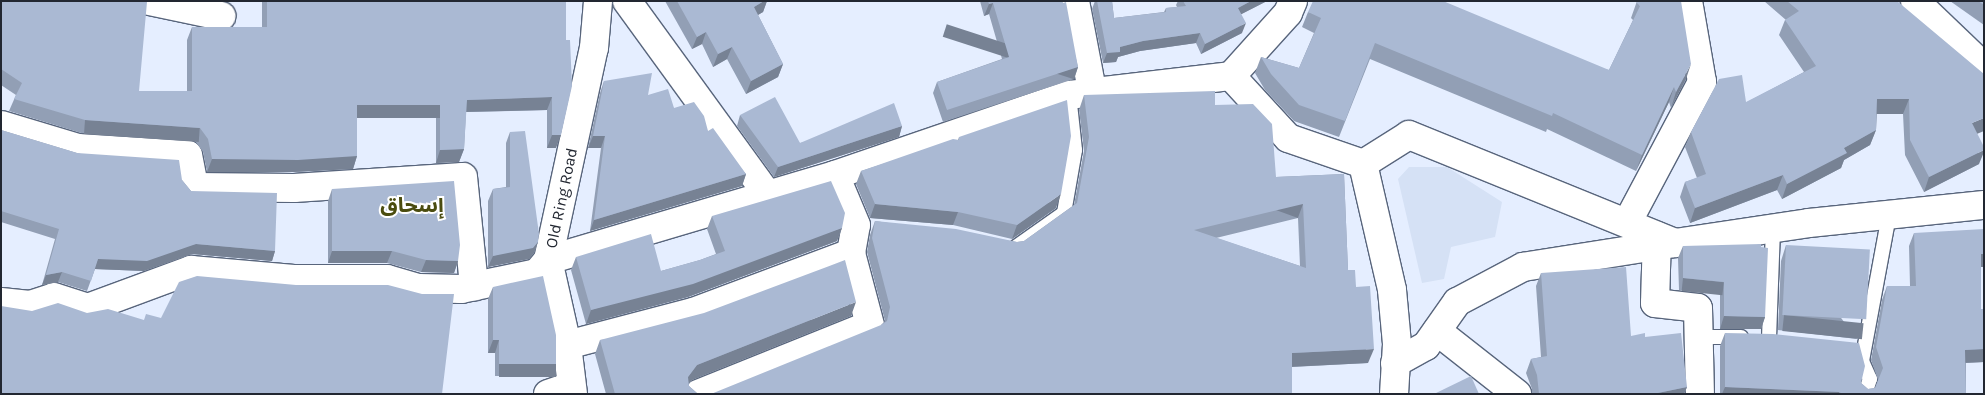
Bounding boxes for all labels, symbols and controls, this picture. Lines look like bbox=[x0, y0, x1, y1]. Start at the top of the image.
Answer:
street label: Old Ring Road bbox=[542, 146, 582, 250]
district label: إسحاق bbox=[380, 192, 444, 218]

